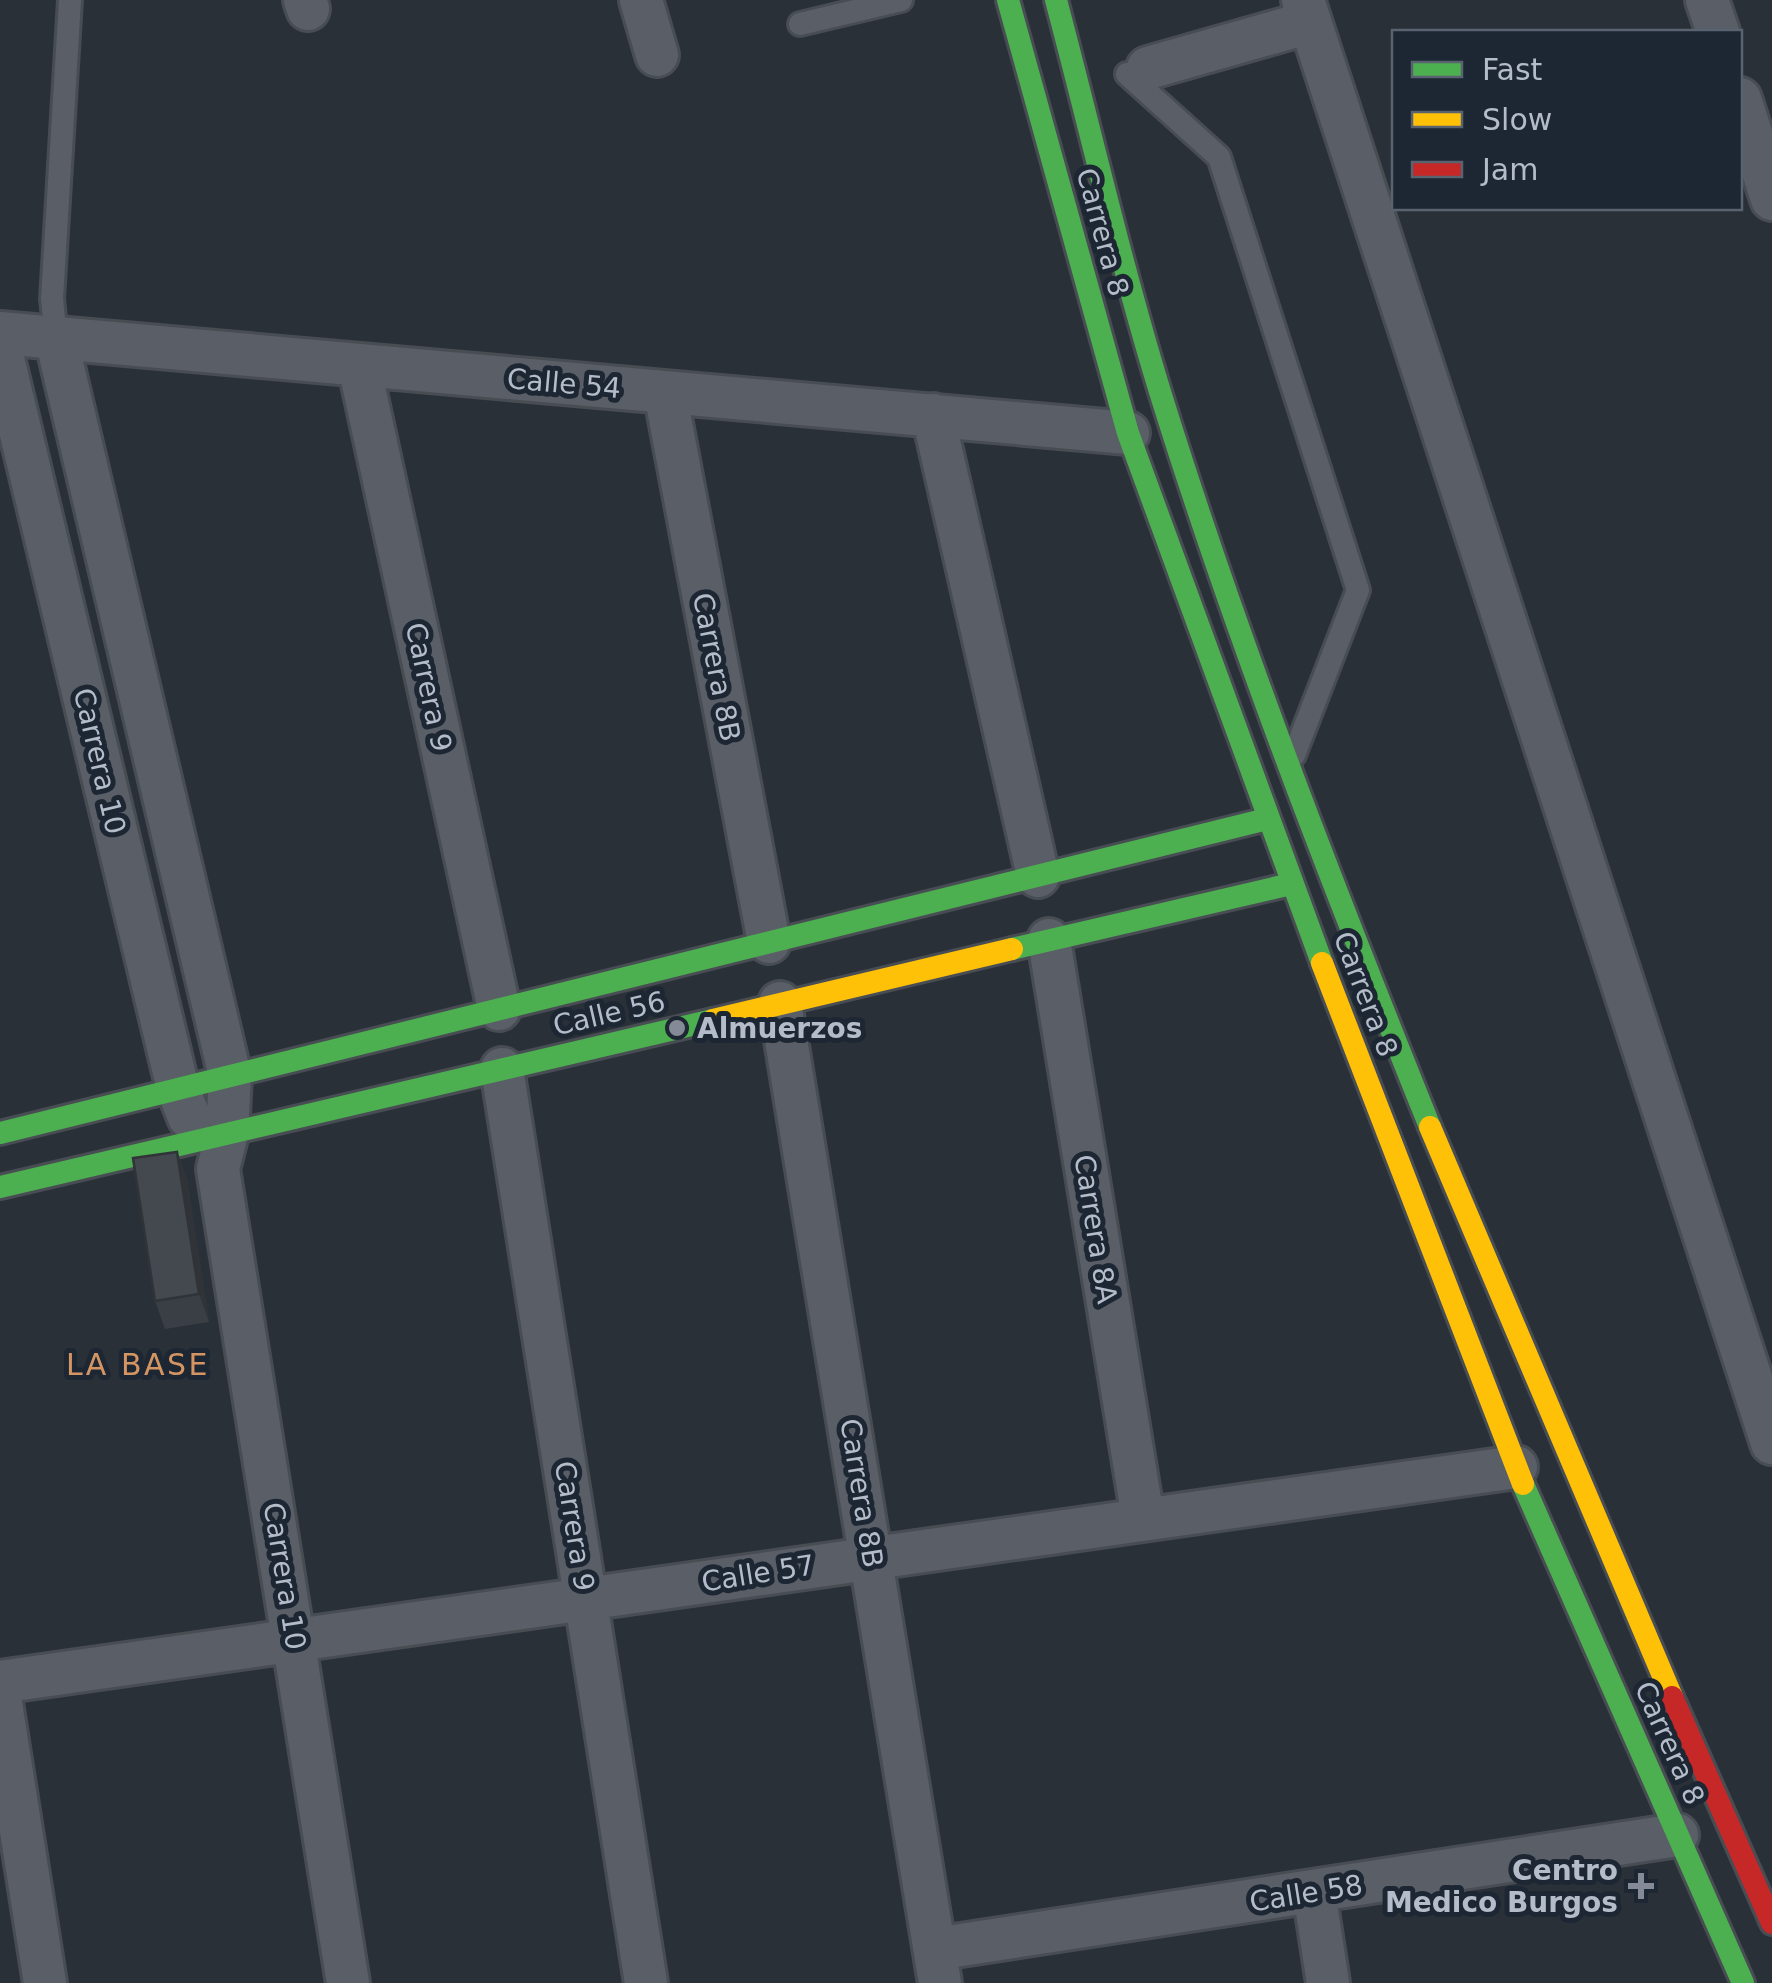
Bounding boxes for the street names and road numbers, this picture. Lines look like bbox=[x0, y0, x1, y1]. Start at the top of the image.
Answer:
street label: Carrera 8 bbox=[1070, 164, 1135, 300]
street label: Calle 54 bbox=[506, 362, 622, 405]
street label: Carrera 8B bbox=[686, 590, 747, 744]
street label: Carrera 9 bbox=[399, 619, 458, 755]
street label: Carrera 10 bbox=[67, 685, 132, 837]
street label: Carrera 8 bbox=[1327, 927, 1404, 1061]
street label: Calle 56 bbox=[550, 985, 668, 1042]
street label: Carrera 8A bbox=[1067, 1152, 1124, 1306]
street label: Carrera 8B bbox=[833, 1416, 890, 1570]
street label: Carrera 9 bbox=[548, 1459, 601, 1593]
street label: Carrera 10 bbox=[257, 1500, 312, 1652]
street label: Calle 57 bbox=[699, 1548, 817, 1599]
street label: Carrera 8 bbox=[1628, 1677, 1711, 1810]
street label: Calle 58 bbox=[1247, 1868, 1365, 1919]

